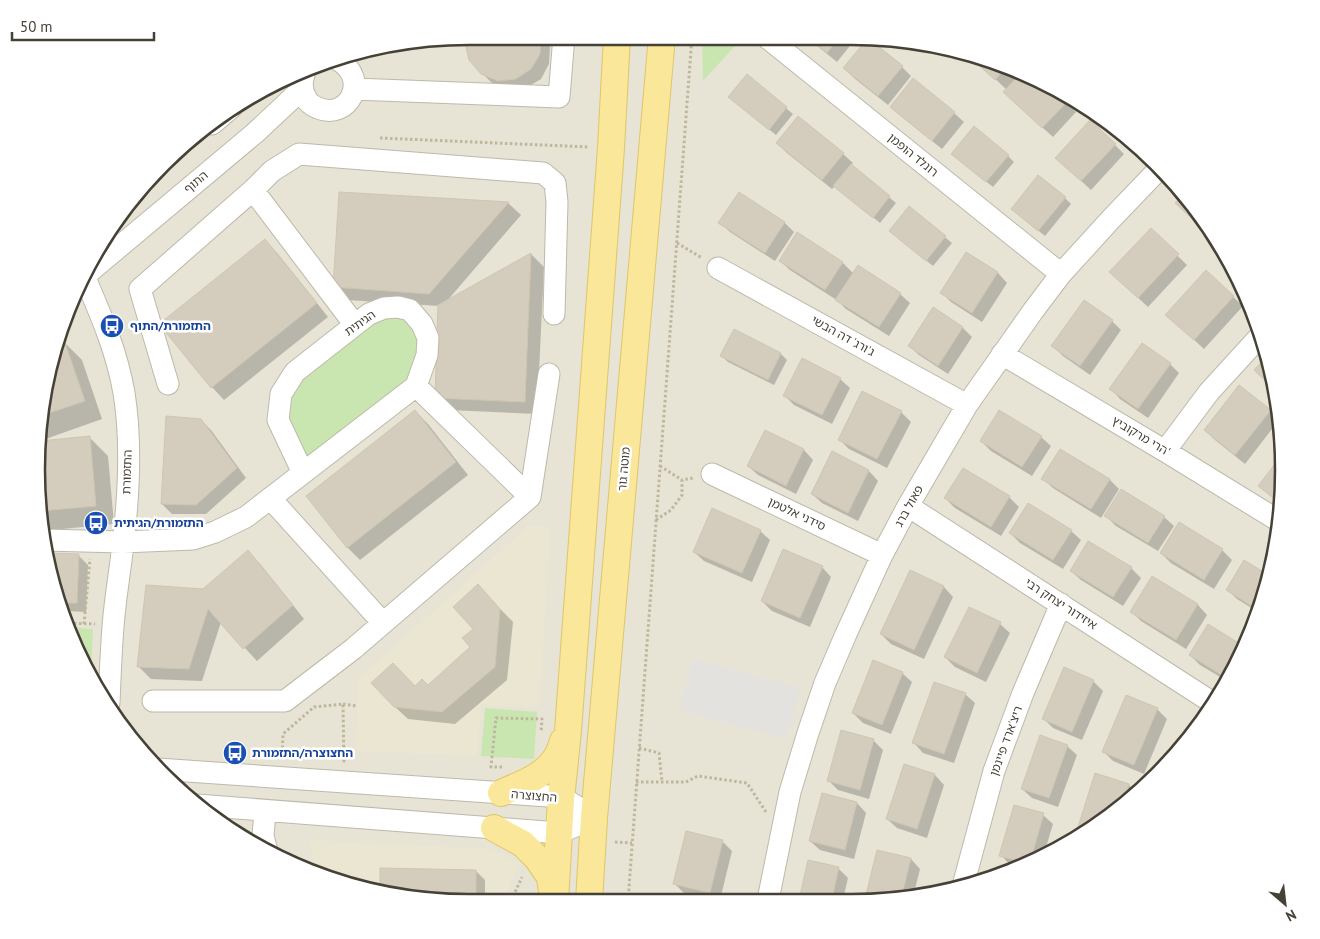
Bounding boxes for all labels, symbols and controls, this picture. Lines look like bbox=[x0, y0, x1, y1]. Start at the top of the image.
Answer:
scale bar bbox=[12, 10, 155, 42]
text: 50 m bbox=[20, 17, 53, 36]
street label: רונלד הופמן bbox=[885, 130, 942, 179]
street label: התוף bbox=[181, 167, 211, 196]
street label: הגיתית bbox=[341, 307, 378, 339]
street label: ג'ורג' דה הבשי bbox=[809, 312, 878, 359]
bus stop icon: התזמורת/התוף bbox=[99, 313, 125, 339]
place label: התזמורת/התוף bbox=[130, 318, 211, 333]
street label: הרי מרקוביץ' bbox=[1109, 412, 1173, 459]
street label: מוטה גור bbox=[614, 446, 633, 491]
street label: התזמורת bbox=[118, 449, 135, 495]
street label: פאול ברג bbox=[891, 482, 926, 529]
street label: סידני אלטמן bbox=[766, 494, 829, 534]
bus stop icon: התזמורת/הגיתית bbox=[83, 510, 109, 536]
place label: התזמורת/הגיתית bbox=[114, 515, 204, 530]
street label: איזידור יצחק רבי bbox=[1022, 575, 1100, 633]
street label: ריצ'ארד פיינמן bbox=[986, 704, 1025, 778]
bus stop icon: החצוצרה/התזמורת bbox=[222, 740, 248, 766]
place label: החצוצרה/התזמורת bbox=[252, 745, 353, 760]
street label: החצוצרה bbox=[510, 786, 558, 805]
north arrow bbox=[1260, 879, 1310, 929]
text: N bbox=[1283, 905, 1299, 926]

